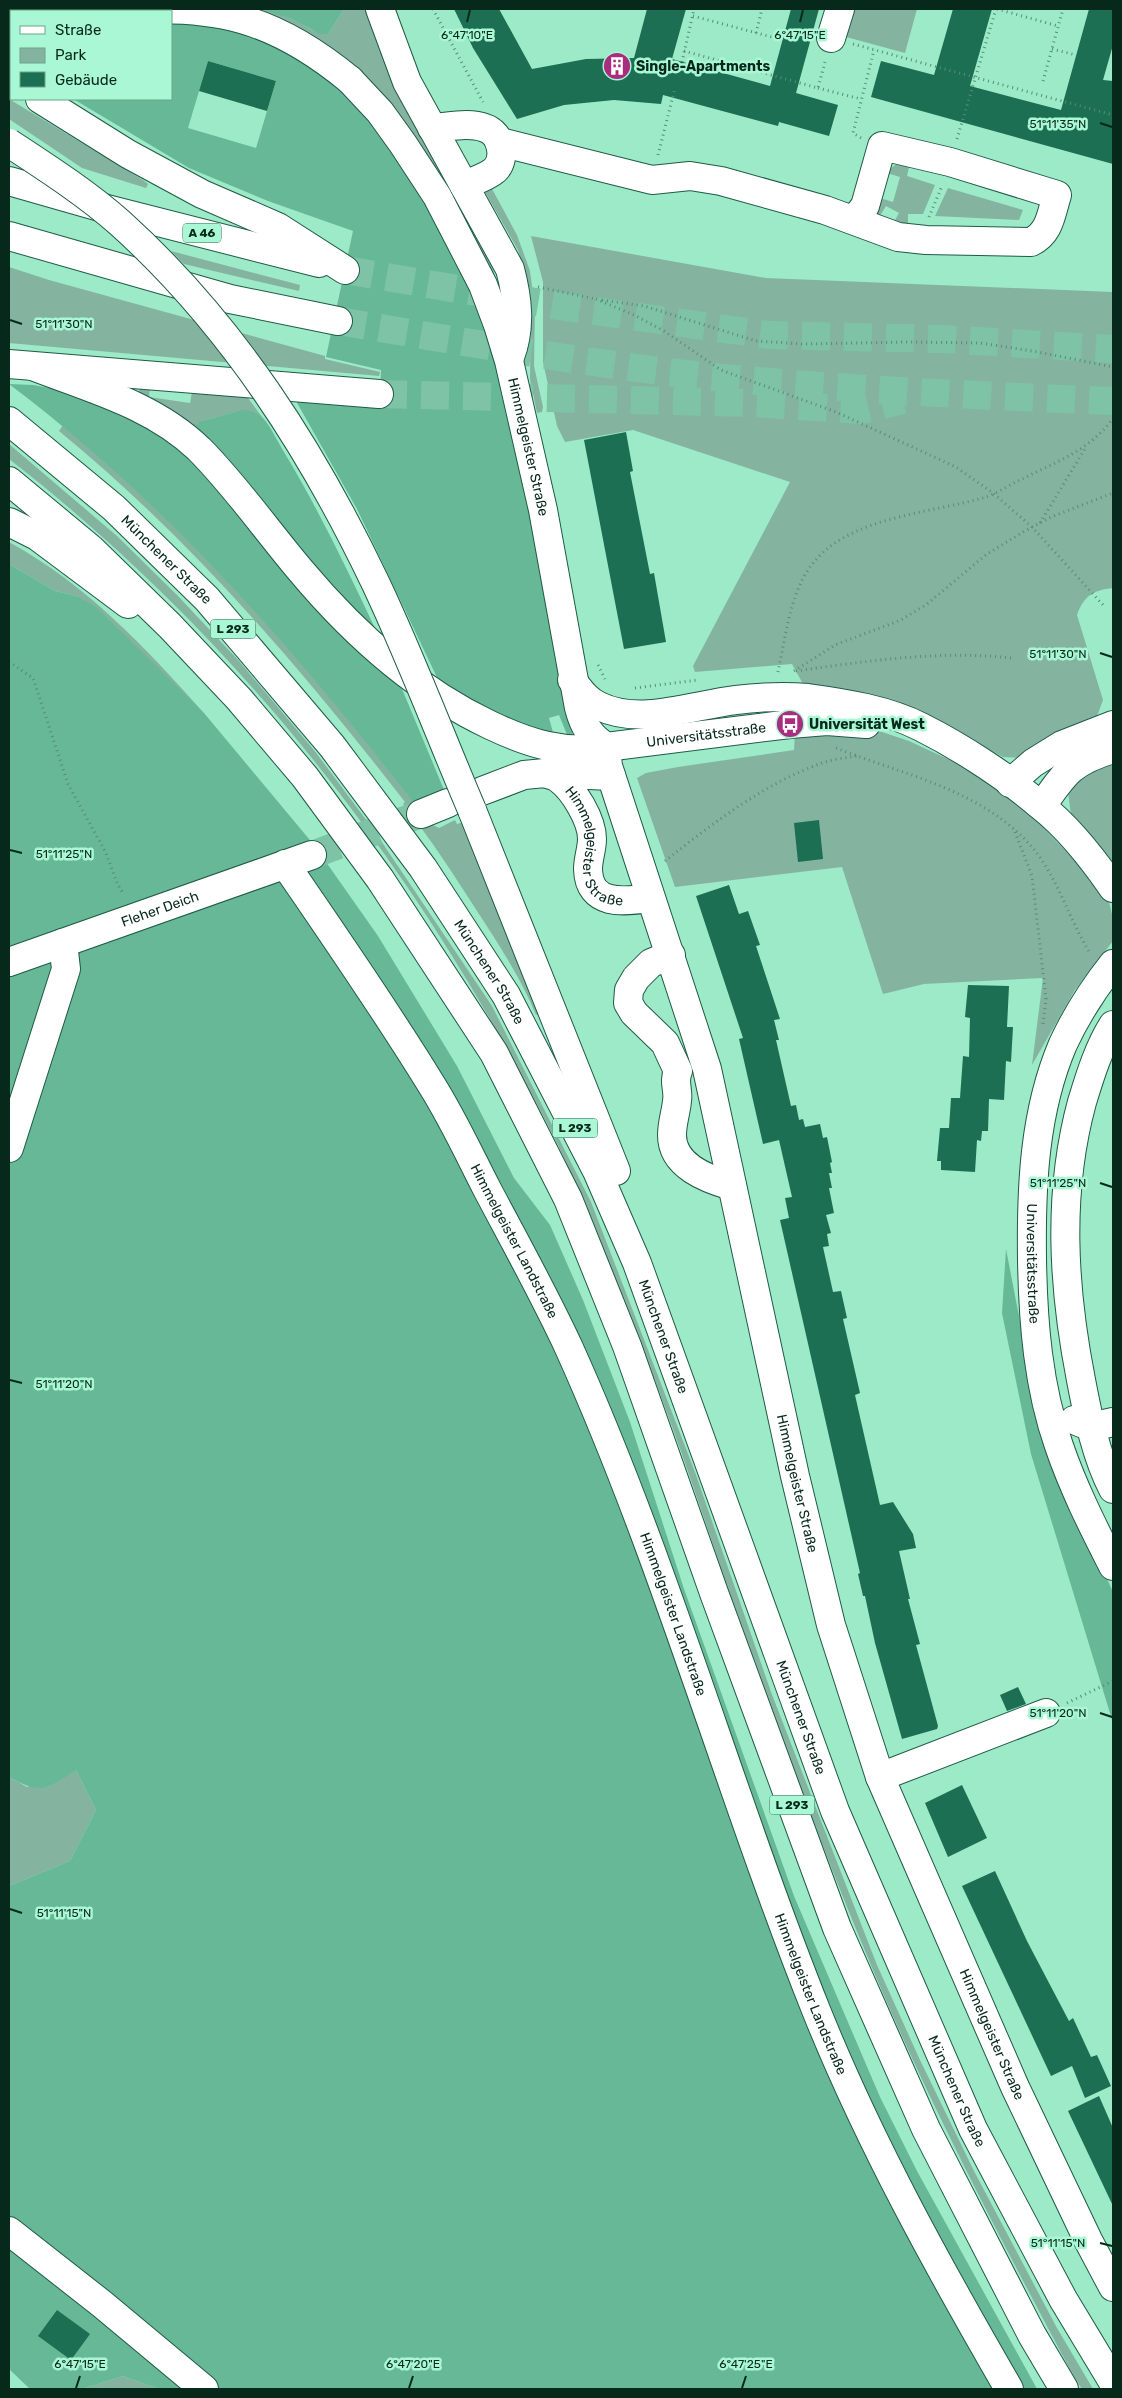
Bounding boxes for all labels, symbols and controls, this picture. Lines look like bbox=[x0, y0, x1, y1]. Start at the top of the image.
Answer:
legend bbox=[10, 10, 172, 100]
text: Straße bbox=[55, 21, 101, 39]
text: 6°47'10"E bbox=[441, 28, 493, 42]
text: 6°47'15"E bbox=[774, 28, 826, 42]
text: Park bbox=[55, 46, 86, 64]
building icon: Single-Apartments bbox=[602, 51, 632, 81]
place label: Single-Apartments bbox=[636, 58, 771, 75]
text: Gebäude bbox=[55, 71, 117, 89]
text: 51°11'35"N bbox=[1030, 117, 1086, 131]
road number: A 46 bbox=[183, 224, 221, 242]
text: 51°11'30"N bbox=[35, 317, 93, 331]
street label: Himmelgeister Straße bbox=[504, 376, 552, 518]
street label: Münchener Straße bbox=[117, 512, 215, 608]
road number: L 293 bbox=[210, 620, 256, 638]
text: 51°11'30"N bbox=[1029, 647, 1087, 661]
bus stop icon: Universität West bbox=[775, 709, 805, 739]
place label: Universität West bbox=[809, 716, 925, 733]
street label: Universitätsstraße bbox=[646, 719, 767, 751]
street label: Himmelgeister Straße bbox=[561, 783, 624, 910]
text: 51°11'25"N bbox=[36, 847, 92, 861]
street label: Fleher Deich bbox=[119, 888, 201, 931]
street label: Münchener Straße bbox=[450, 917, 528, 1027]
road number: L 293 bbox=[552, 1118, 598, 1138]
street label: Himmelgeister Landstraße bbox=[467, 1161, 562, 1322]
text: 51°11'25"N bbox=[1030, 1176, 1086, 1190]
street label: Universitätsstraße bbox=[1023, 1203, 1043, 1325]
street label: Münchener Straße bbox=[635, 1277, 692, 1396]
text: 51°11'20"N bbox=[35, 1377, 93, 1391]
street label: Himmelgeister Straße bbox=[773, 1413, 821, 1554]
street label: Himmelgeister Landstraße bbox=[636, 1530, 710, 1698]
street label: Münchener Straße bbox=[772, 1658, 829, 1777]
text: 51°11'20"N bbox=[1029, 1706, 1087, 1720]
road number: L 293 bbox=[770, 1796, 814, 1814]
text: 51°11'15"N bbox=[37, 1906, 91, 1920]
street label: Himmelgeister Landstraße bbox=[771, 1911, 850, 2078]
street label: Himmelgeister Straße bbox=[956, 1966, 1028, 2103]
street label: Münchener Straße bbox=[924, 2033, 989, 2150]
text: 51°11'15"N bbox=[1031, 2236, 1085, 2250]
text: 6°47'15"E bbox=[54, 2357, 106, 2371]
text: 6°47'20"E bbox=[386, 2357, 440, 2371]
text: 6°47'25"E bbox=[719, 2357, 773, 2371]

